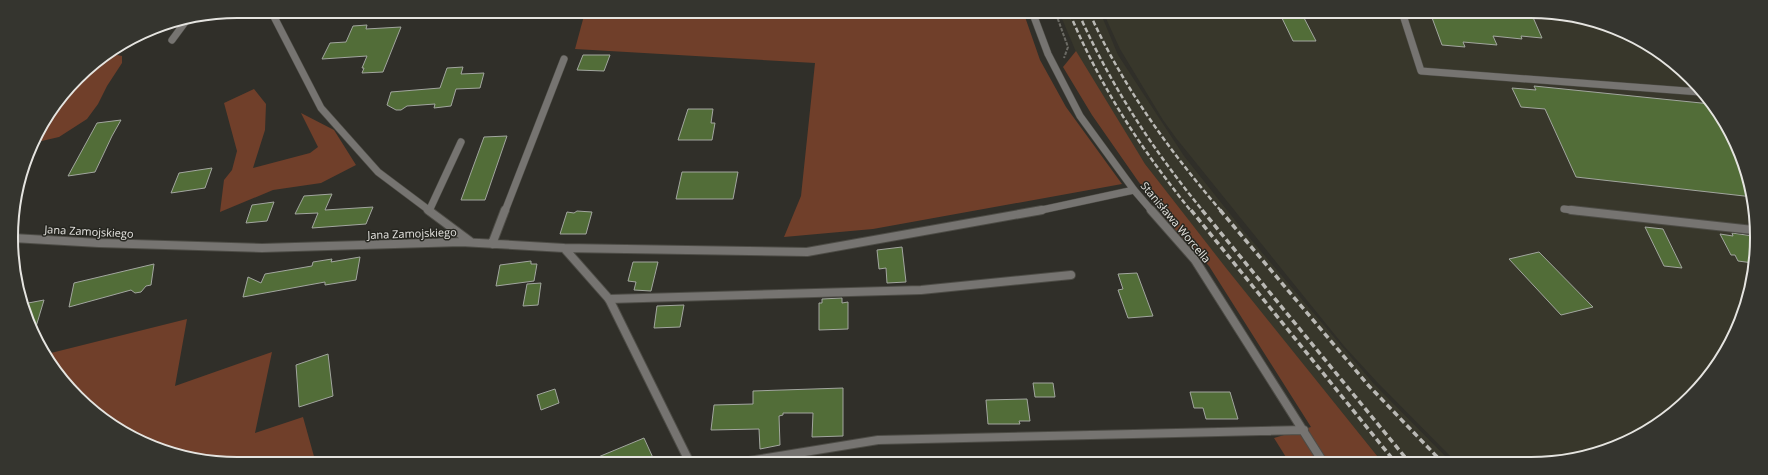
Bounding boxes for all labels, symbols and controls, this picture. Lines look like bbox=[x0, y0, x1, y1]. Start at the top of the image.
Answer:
street label: Stanisława Worcella bbox=[1138, 178, 1214, 266]
street label: Jana Zamojskiego bbox=[43, 221, 134, 241]
street label: Jana Zamojskiego bbox=[366, 224, 457, 242]

